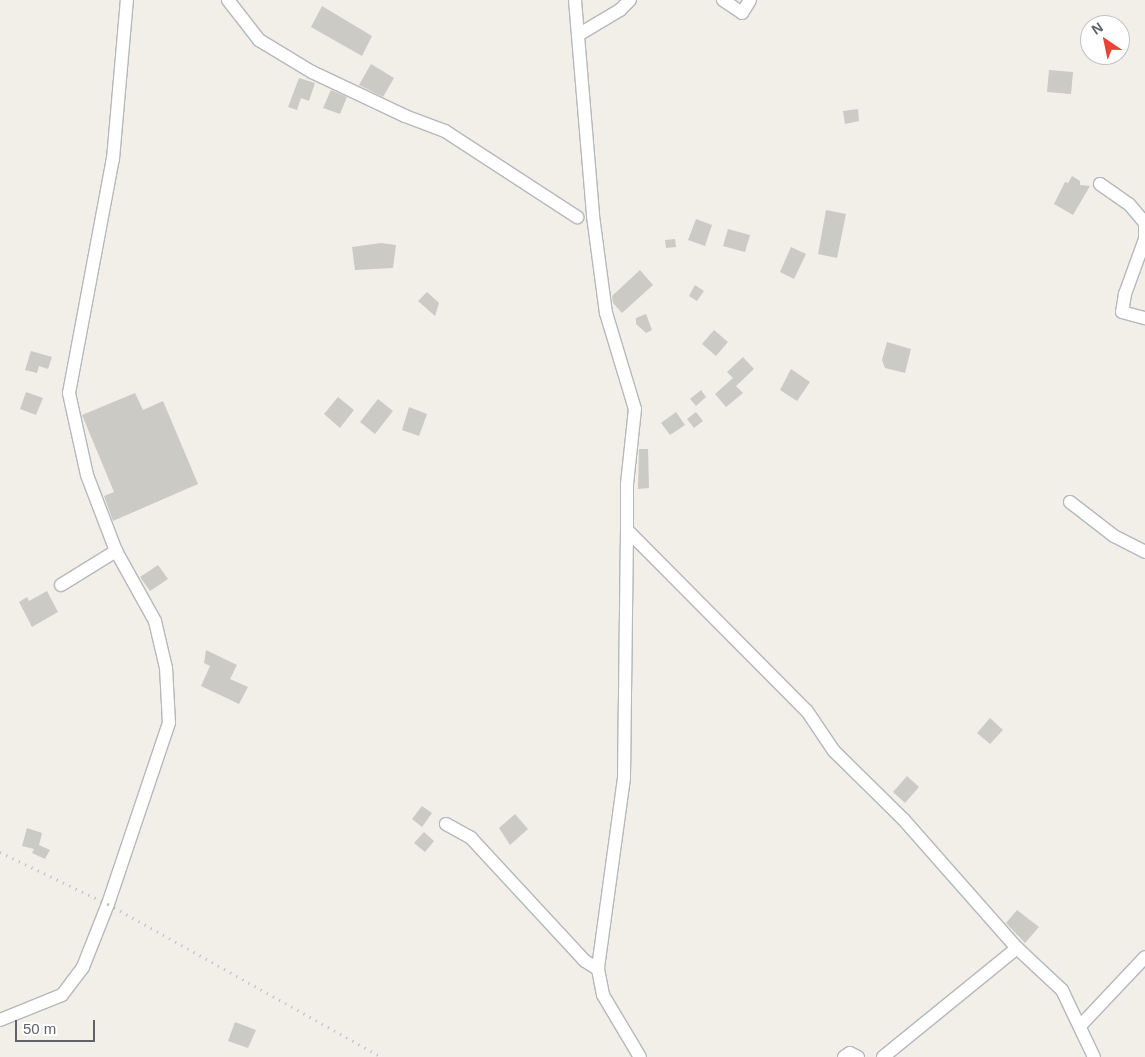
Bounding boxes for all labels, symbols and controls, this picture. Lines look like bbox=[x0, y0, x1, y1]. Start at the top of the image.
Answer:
north arrow bbox=[1080, 15, 1130, 65]
text: N bbox=[1089, 19, 1106, 38]
scale bar bbox=[18, 1010, 98, 1042]
text: 50 m bbox=[23, 1020, 56, 1037]

